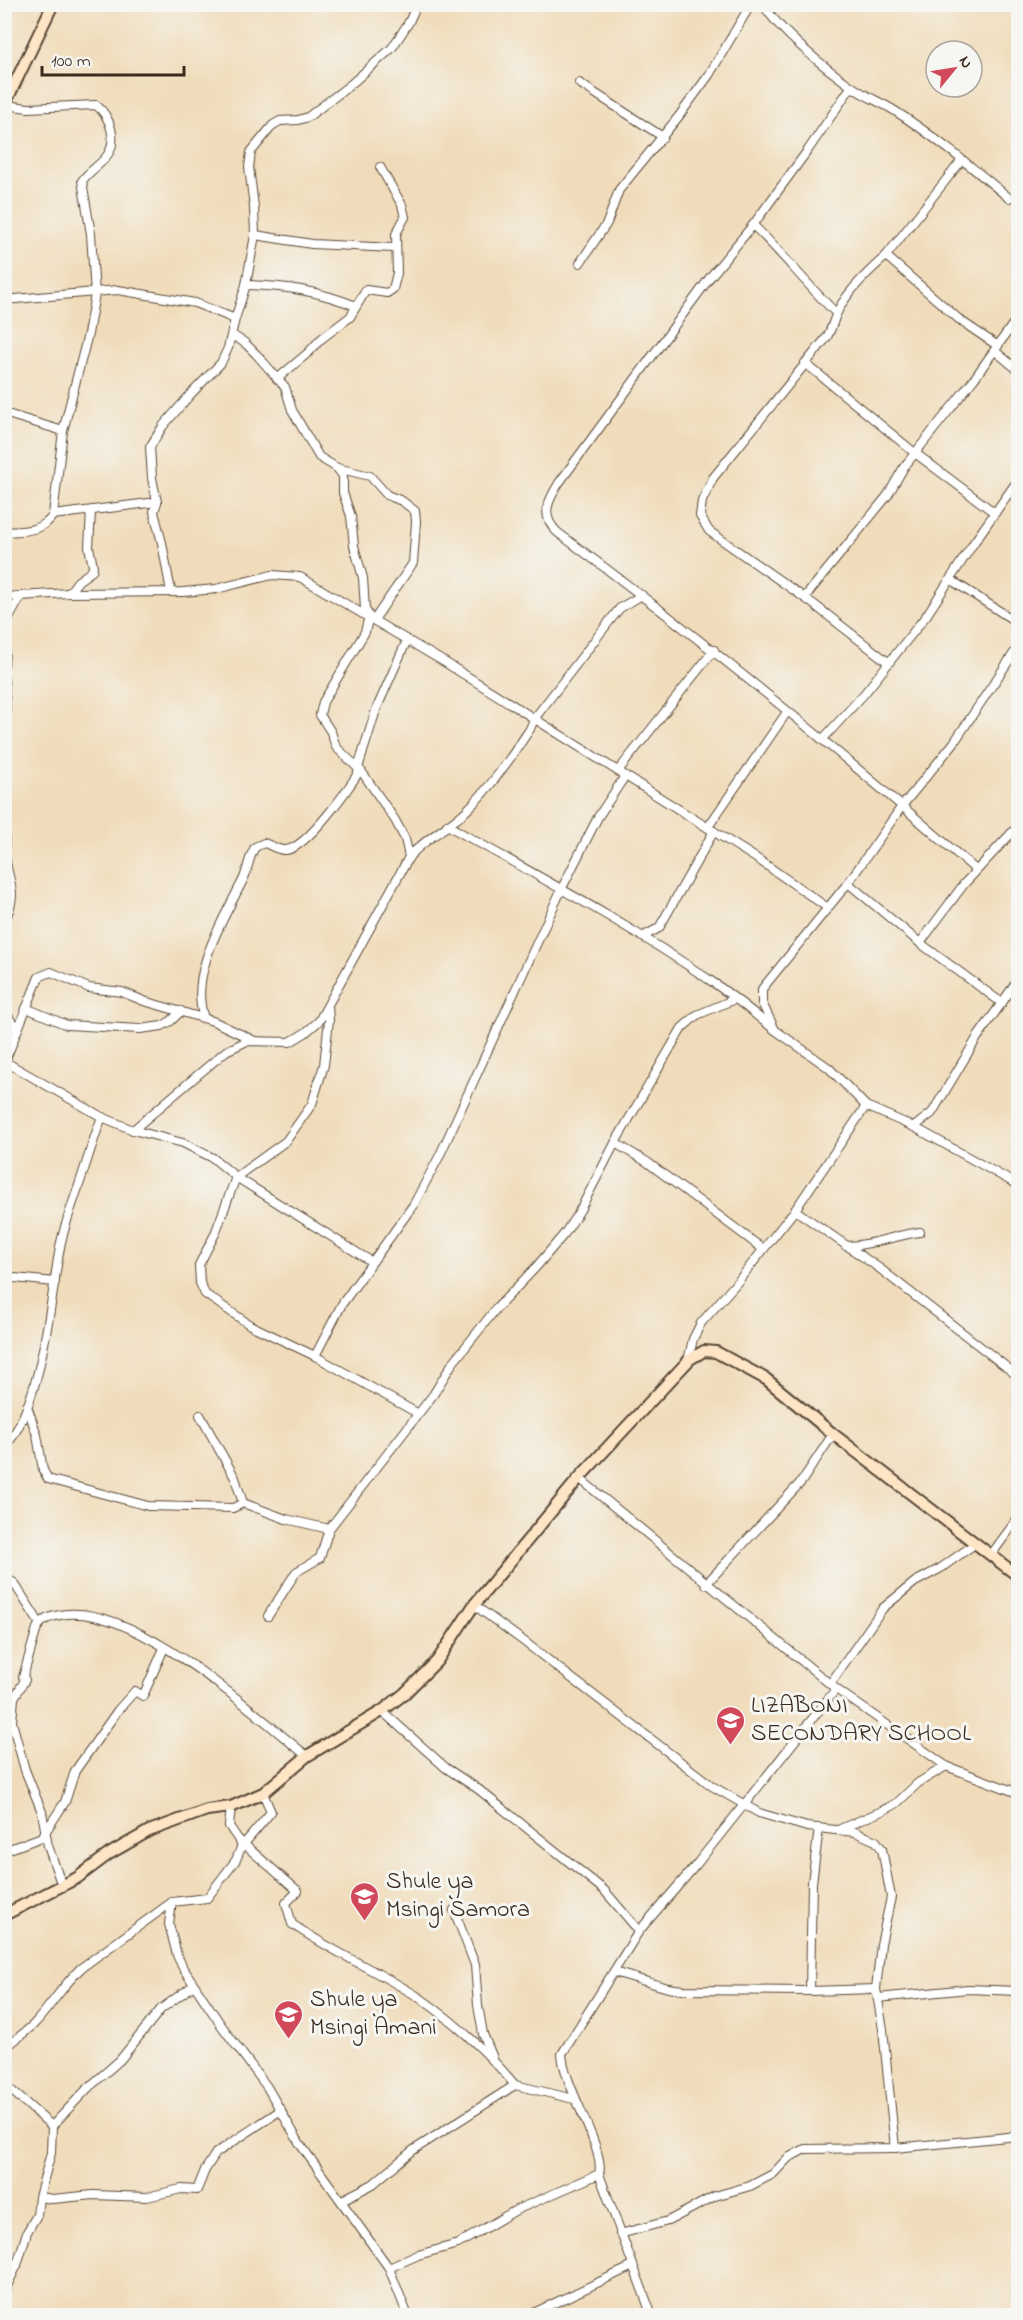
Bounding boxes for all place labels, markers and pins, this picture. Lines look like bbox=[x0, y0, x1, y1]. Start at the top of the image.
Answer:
place label: LIZABONI SECONDARY SCHOOL bbox=[751, 1689, 971, 1752]
school or university icon: LIZABONI SECONDARY SCHOOL bbox=[714, 1704, 746, 1746]
place label: Shule ya Msingi Samora bbox=[386, 1865, 530, 1928]
school or university icon: Shule ya Msingi Samora bbox=[349, 1880, 381, 1922]
place label: Shule ya Msingi Amani bbox=[310, 1983, 437, 2046]
school or university icon: Shule ya Msingi Amani bbox=[273, 1998, 305, 2040]

